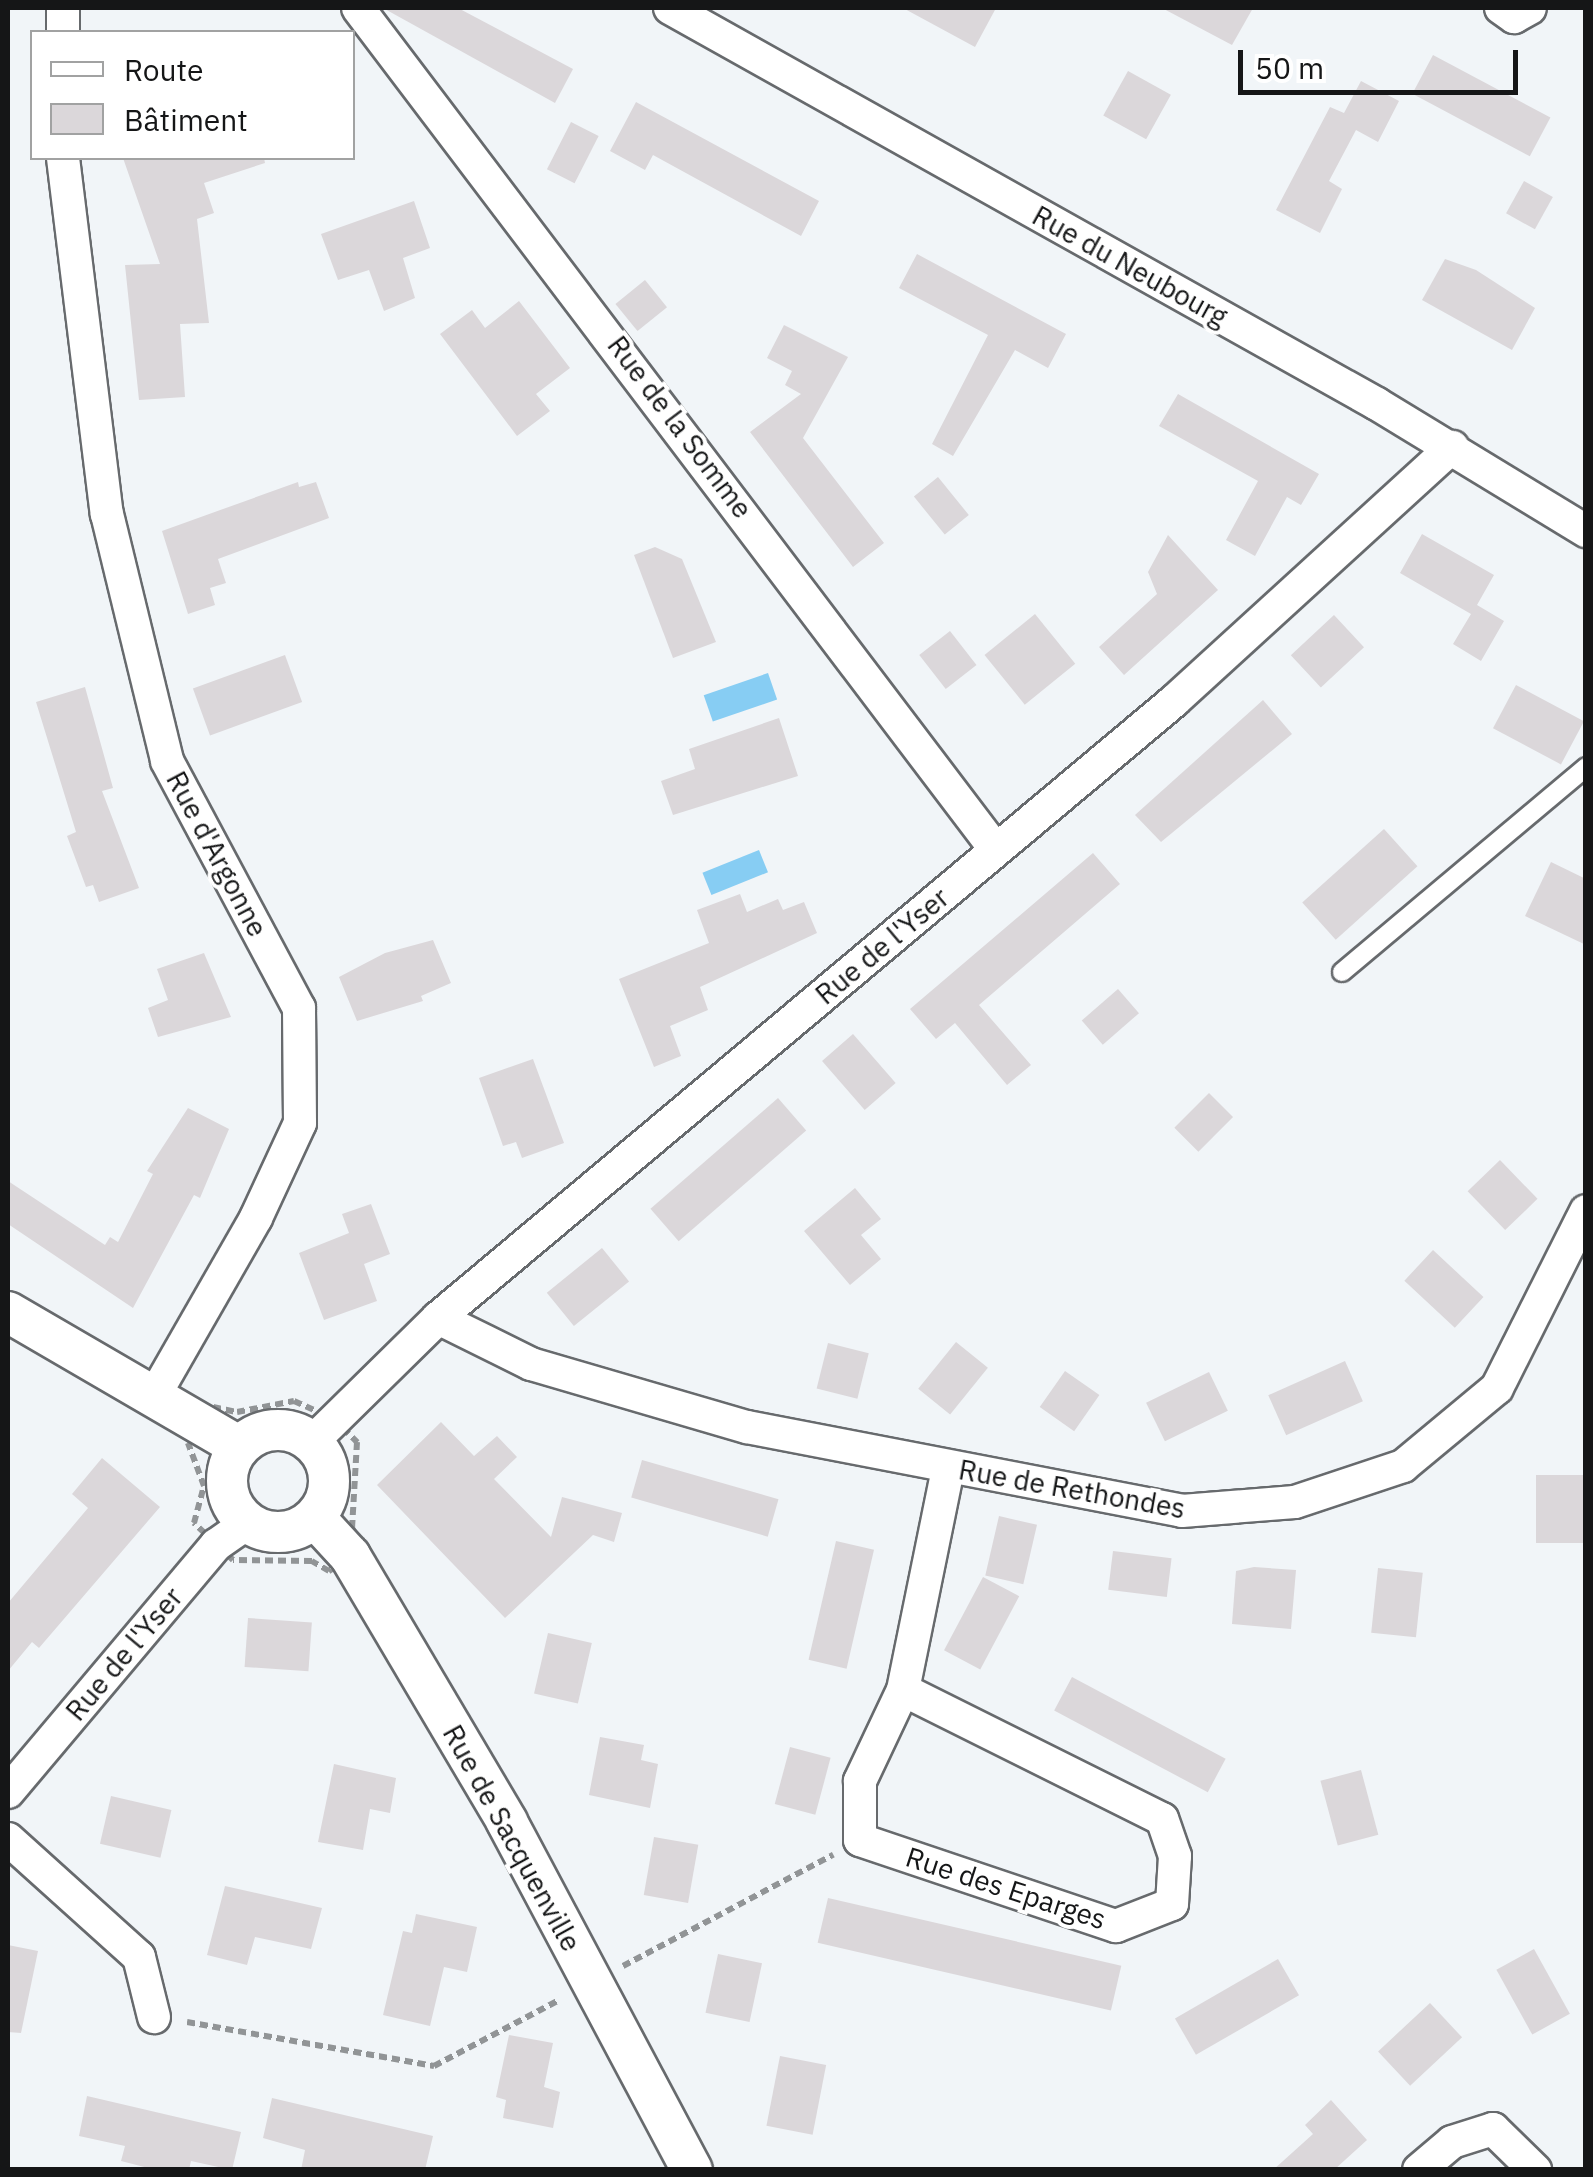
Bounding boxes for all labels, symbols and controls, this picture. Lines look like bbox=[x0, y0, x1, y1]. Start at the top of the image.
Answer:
legend bbox=[30, 30, 355, 160]
scale bar bbox=[1243, 30, 1523, 92]
text: 50 m bbox=[1255, 48, 1324, 87]
text: Route bbox=[124, 50, 203, 89]
text: Bâtiment bbox=[124, 100, 248, 139]
street label: Rue du Neubourg bbox=[1027, 198, 1233, 334]
street label: Rue de la Somme bbox=[601, 329, 759, 525]
street label: Rue d'Argonne bbox=[159, 766, 275, 942]
street label: Rue de l'Yser bbox=[809, 881, 955, 1011]
street label: Rue de Rethondes bbox=[956, 1453, 1188, 1525]
street label: Rue de l'Yser bbox=[59, 1581, 189, 1727]
street label: Rue de Sacquenville bbox=[436, 1719, 588, 1957]
street label: Rue des Eparges bbox=[902, 1840, 1110, 1936]

